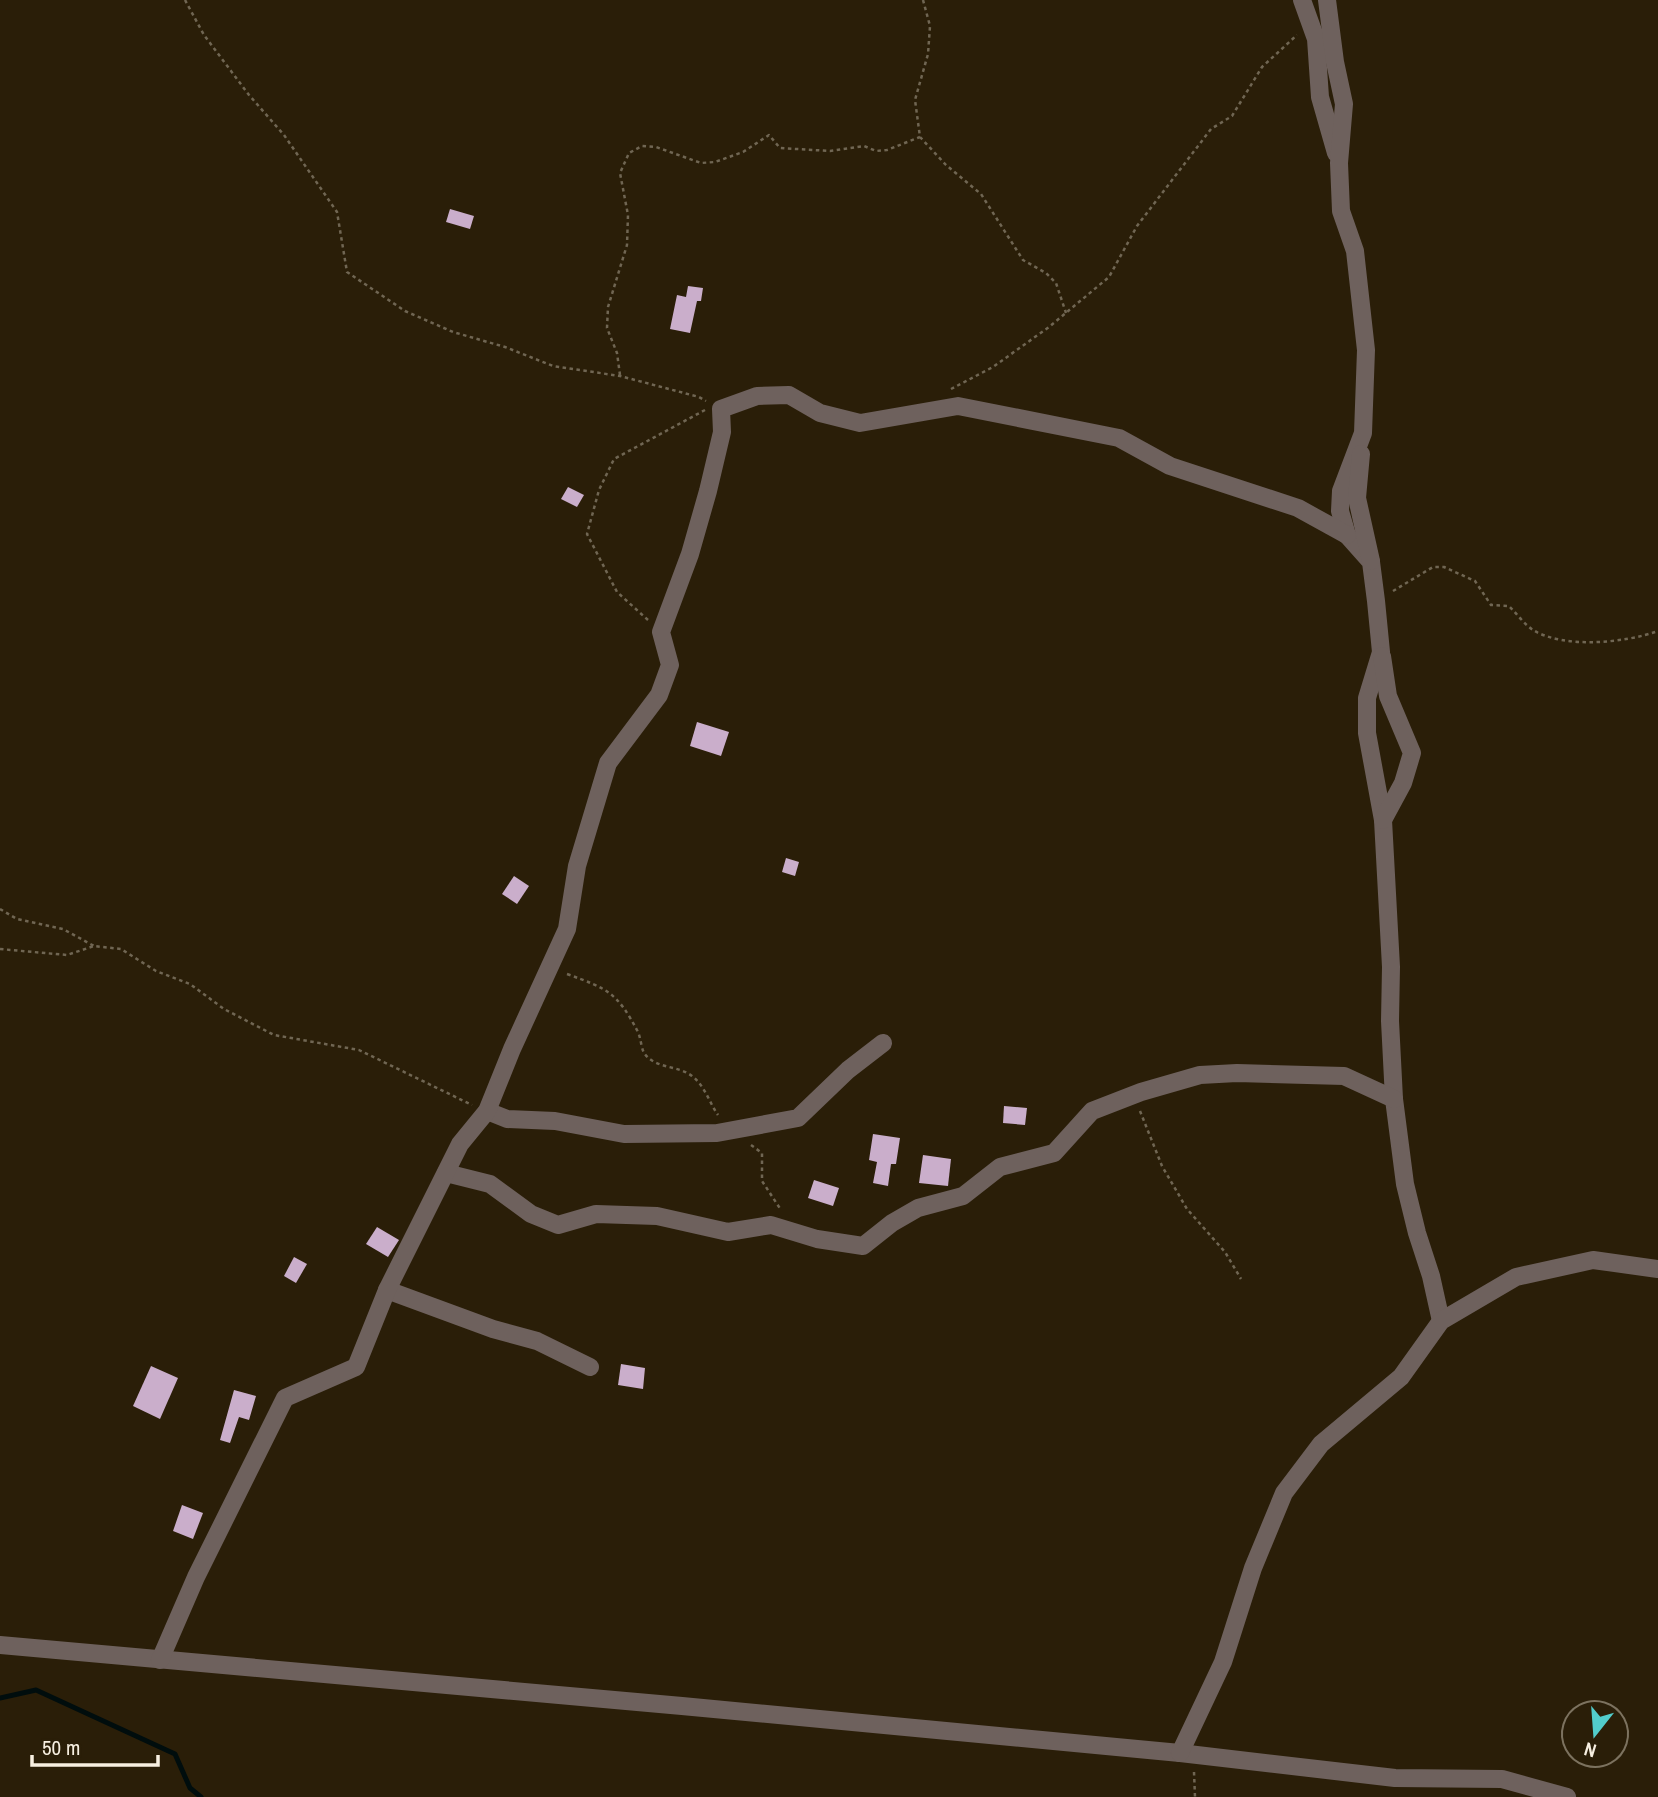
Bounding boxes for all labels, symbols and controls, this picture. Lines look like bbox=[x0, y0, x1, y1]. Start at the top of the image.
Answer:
north arrow bbox=[1560, 1699, 1630, 1769]
scale bar bbox=[32, 1724, 158, 1768]
text: 50 m bbox=[42, 1733, 80, 1762]
text: N bbox=[1581, 1736, 1599, 1764]

